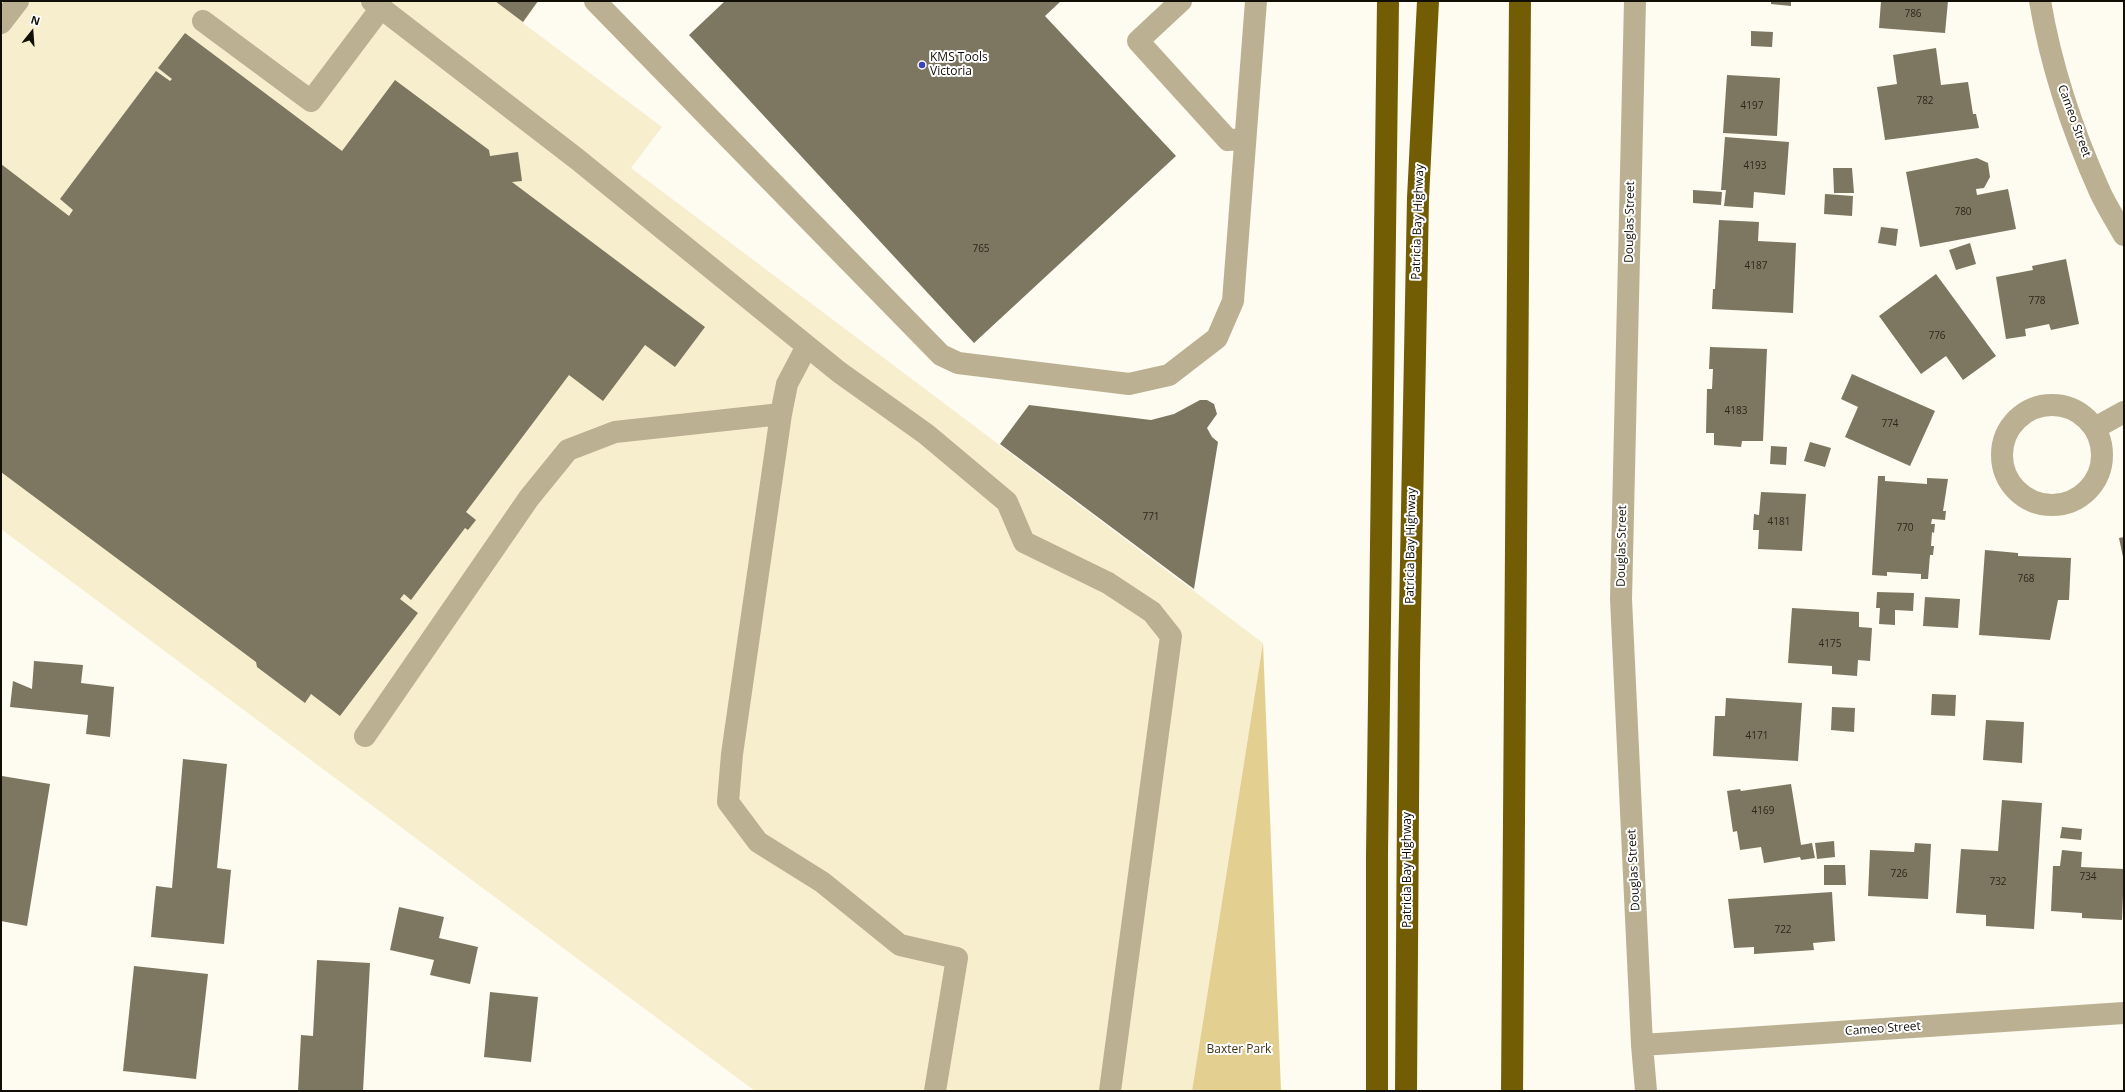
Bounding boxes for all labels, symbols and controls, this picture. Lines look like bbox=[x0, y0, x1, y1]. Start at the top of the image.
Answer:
house number: 786 bbox=[1904, 8, 1922, 20]
north arrow bbox=[12, 12, 52, 52]
text: N bbox=[29, 12, 42, 29]
place label: KMS Tools Victoria bbox=[930, 51, 988, 79]
marker: KMS Tools Victoria bbox=[917, 60, 927, 70]
street label: Cameo Street bbox=[2054, 83, 2094, 159]
house number: 782 bbox=[1916, 95, 1934, 107]
house number: 4197 bbox=[1741, 100, 1763, 112]
house number: 4193 bbox=[1744, 160, 1766, 172]
street label: Patricia Bay Highway bbox=[1409, 164, 1427, 280]
street label: Douglas Street bbox=[1622, 181, 1638, 263]
house number: 780 bbox=[1954, 206, 1972, 218]
house number: 765 bbox=[972, 243, 990, 255]
house number: 4187 bbox=[1745, 260, 1767, 272]
house number: 778 bbox=[2028, 295, 2046, 307]
house number: 776 bbox=[1928, 330, 1946, 342]
house number: 4183 bbox=[1725, 405, 1747, 417]
house number: 774 bbox=[1881, 418, 1899, 430]
street label: Patricia Bay Highway bbox=[1403, 488, 1419, 604]
street label: Douglas Street bbox=[1614, 505, 1630, 587]
house number: 771 bbox=[1142, 511, 1160, 523]
house number: 4181 bbox=[1768, 516, 1790, 528]
house number: 770 bbox=[1896, 522, 1914, 534]
house number: 768 bbox=[2017, 573, 2035, 585]
house number: 4175 bbox=[1819, 638, 1841, 650]
house number: 4171 bbox=[1746, 730, 1768, 742]
house number: 4169 bbox=[1752, 805, 1774, 817]
street label: Patricia Bay Highway bbox=[1401, 812, 1415, 928]
street label: Douglas Street bbox=[1625, 829, 1643, 911]
house number: 726 bbox=[1890, 868, 1908, 880]
house number: 734 bbox=[2079, 871, 2097, 883]
house number: 732 bbox=[1989, 876, 2007, 888]
house number: 722 bbox=[1774, 924, 1792, 936]
street label: Cameo Street bbox=[1845, 1019, 1921, 1039]
park label: Baxter Park bbox=[1207, 1043, 1271, 1057]

